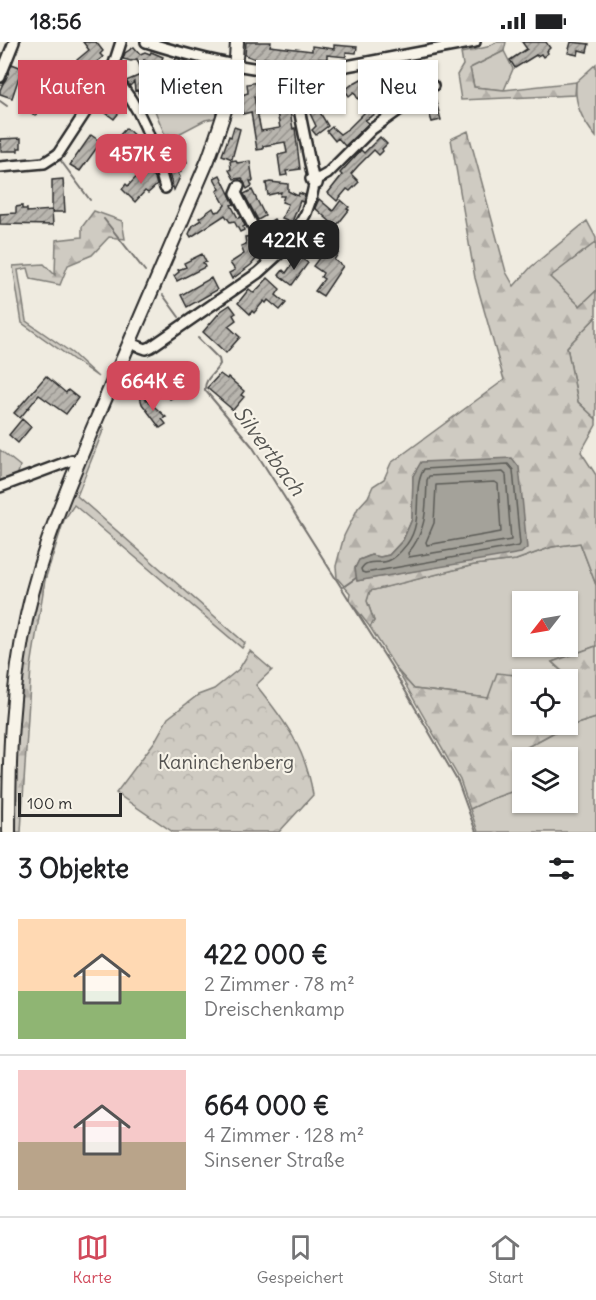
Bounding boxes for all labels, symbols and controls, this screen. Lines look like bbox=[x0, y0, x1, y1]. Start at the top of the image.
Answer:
text: 18:56 bbox=[30, 7, 82, 35]
chip: Kaufen bbox=[18, 60, 127, 114]
chip: Mieten bbox=[139, 60, 244, 114]
chip: Filter bbox=[256, 60, 346, 114]
chip: Neu bbox=[358, 60, 438, 114]
pin: 457K € bbox=[92, 134, 190, 185]
text: 457K € bbox=[110, 141, 172, 166]
pin: 422K € bbox=[245, 220, 343, 271]
text: 422K € bbox=[262, 227, 326, 252]
pin: 664K € bbox=[104, 361, 202, 412]
text: 664K € bbox=[121, 368, 185, 393]
water label: Silvertbach bbox=[228, 400, 312, 502]
north arrow bbox=[512, 591, 578, 657]
map controls bbox=[512, 591, 578, 813]
button: locate bbox=[512, 669, 578, 735]
button: layers bbox=[512, 747, 578, 813]
park label: Kaninchenberg bbox=[158, 749, 294, 774]
scale bar bbox=[18, 790, 122, 818]
text: 100 m bbox=[27, 793, 72, 813]
text: 3 Objekte bbox=[18, 852, 129, 885]
icon: filters bbox=[545, 852, 578, 885]
text: 422 000 € bbox=[204, 938, 328, 971]
icon: home bbox=[66, 943, 138, 1015]
text: 2 Zimmer · 78 m² bbox=[204, 971, 355, 996]
text: Dreischenkamp bbox=[204, 996, 345, 1021]
text: 664 000 € bbox=[204, 1089, 329, 1122]
icon: home bbox=[66, 1094, 138, 1166]
text: 4 Zimmer · 128 m² bbox=[204, 1122, 364, 1147]
text: Sinsener Straße bbox=[204, 1147, 345, 1172]
tab: Karte bbox=[72, 1231, 112, 1287]
tab: Gespeichert bbox=[257, 1231, 343, 1287]
tab: Start bbox=[488, 1231, 524, 1287]

